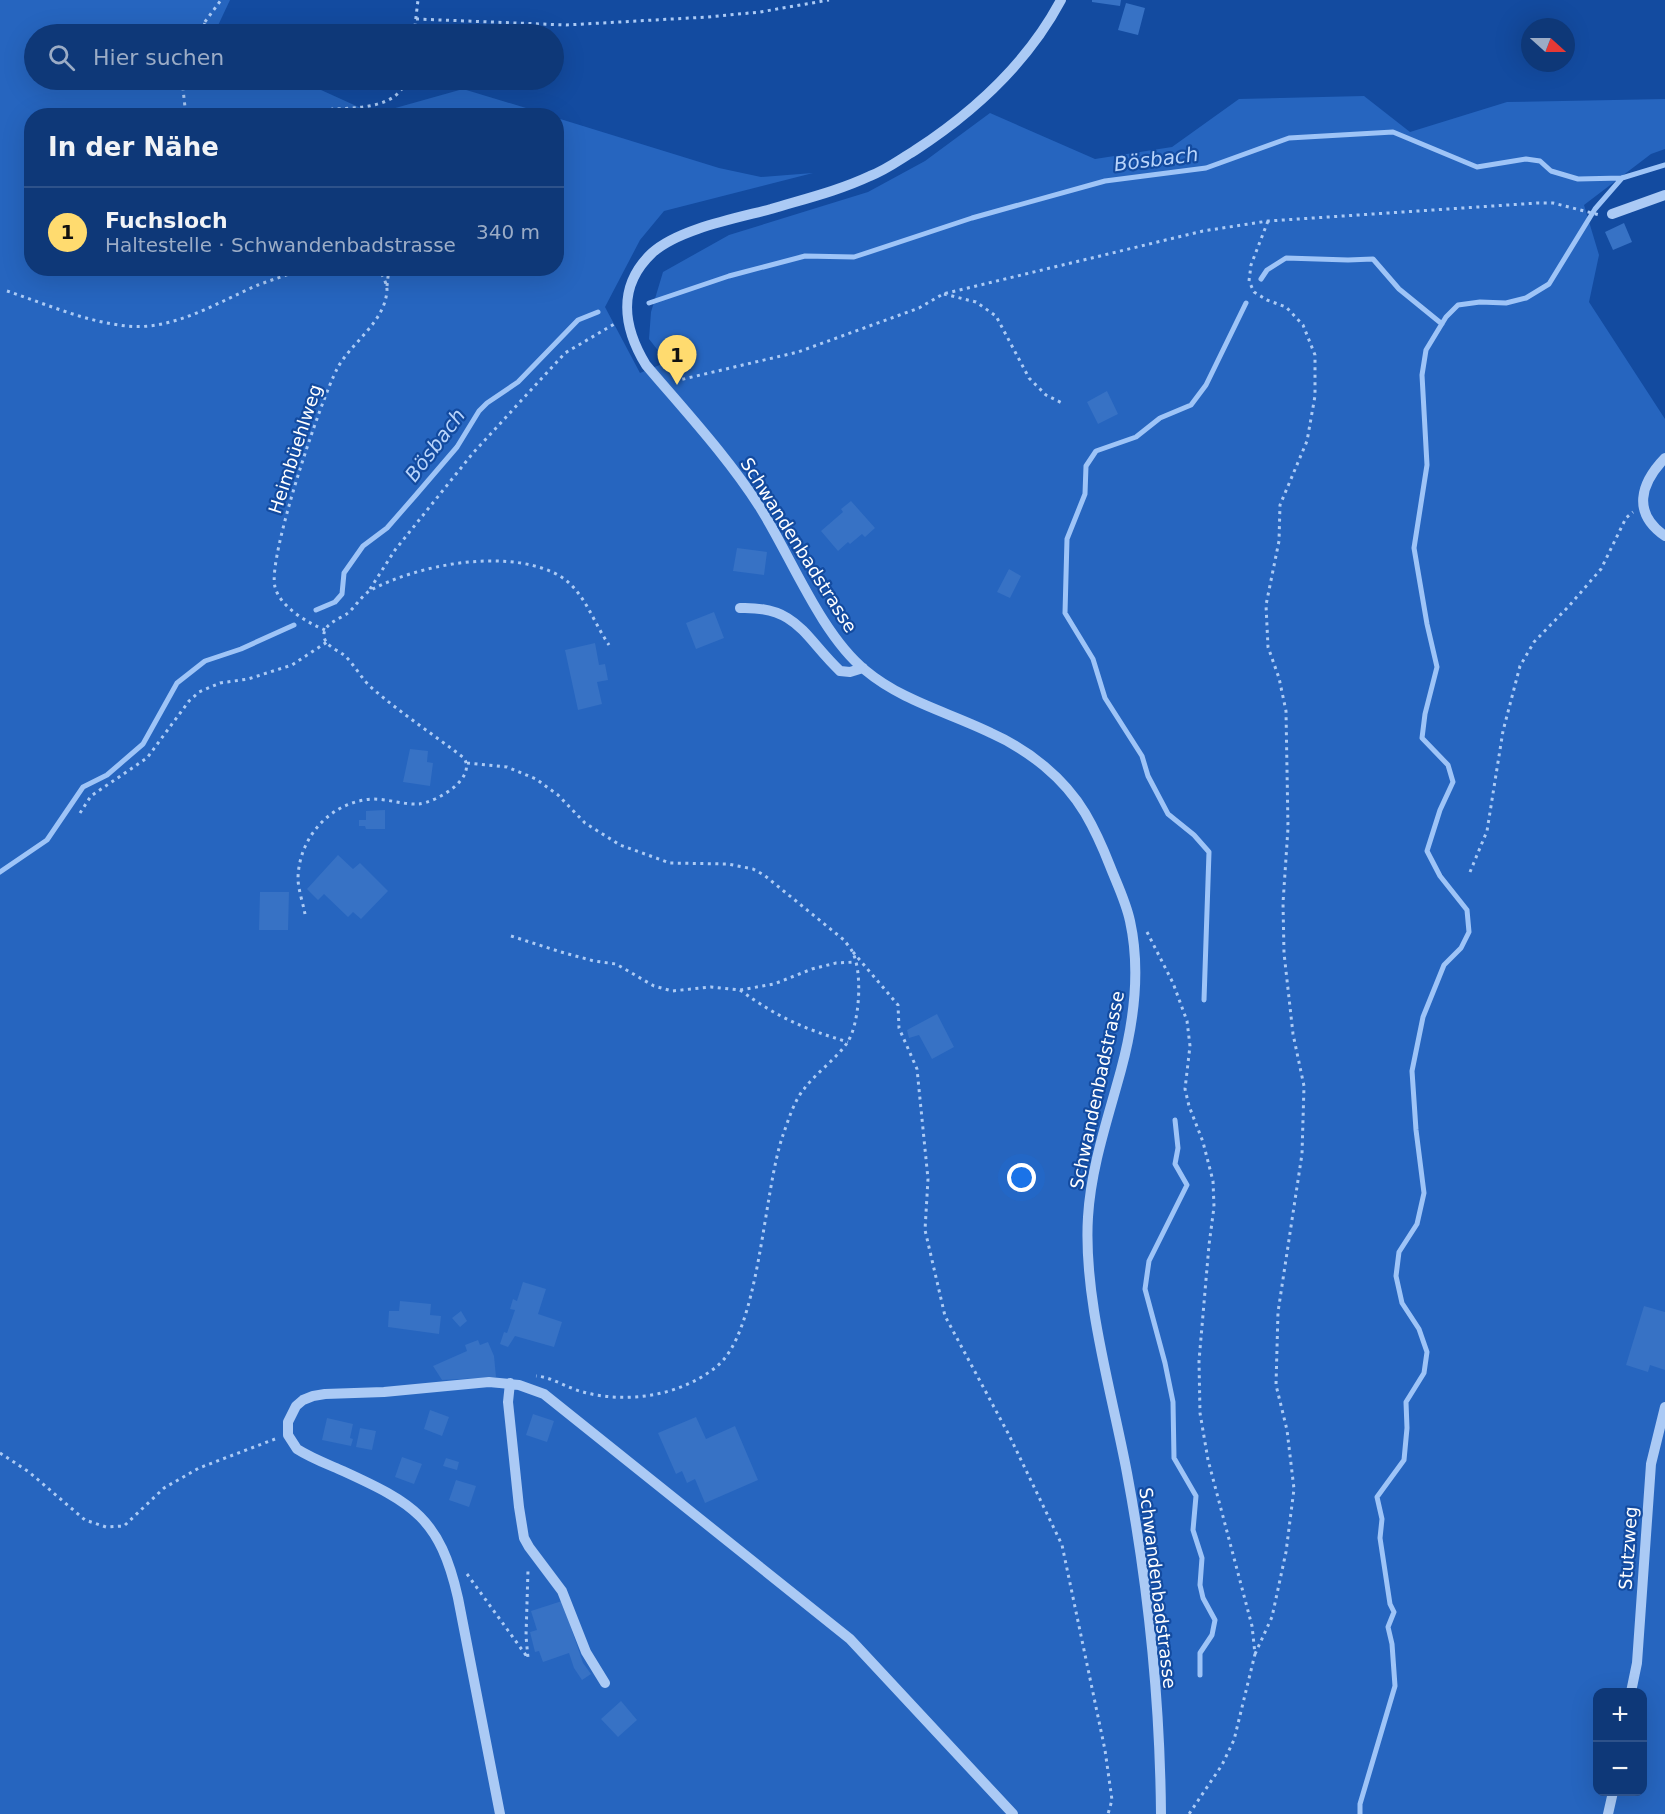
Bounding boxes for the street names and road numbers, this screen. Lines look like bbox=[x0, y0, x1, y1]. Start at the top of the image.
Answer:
street label: Heimbüehlweg bbox=[264, 382, 326, 516]
street label: Schwandenbadstrasse bbox=[736, 454, 862, 636]
street label: Schwandenbadstrasse bbox=[1066, 989, 1128, 1191]
street label: Schwandenbadstrasse bbox=[1135, 1486, 1181, 1690]
street label: Stutzweg bbox=[1615, 1506, 1641, 1590]

